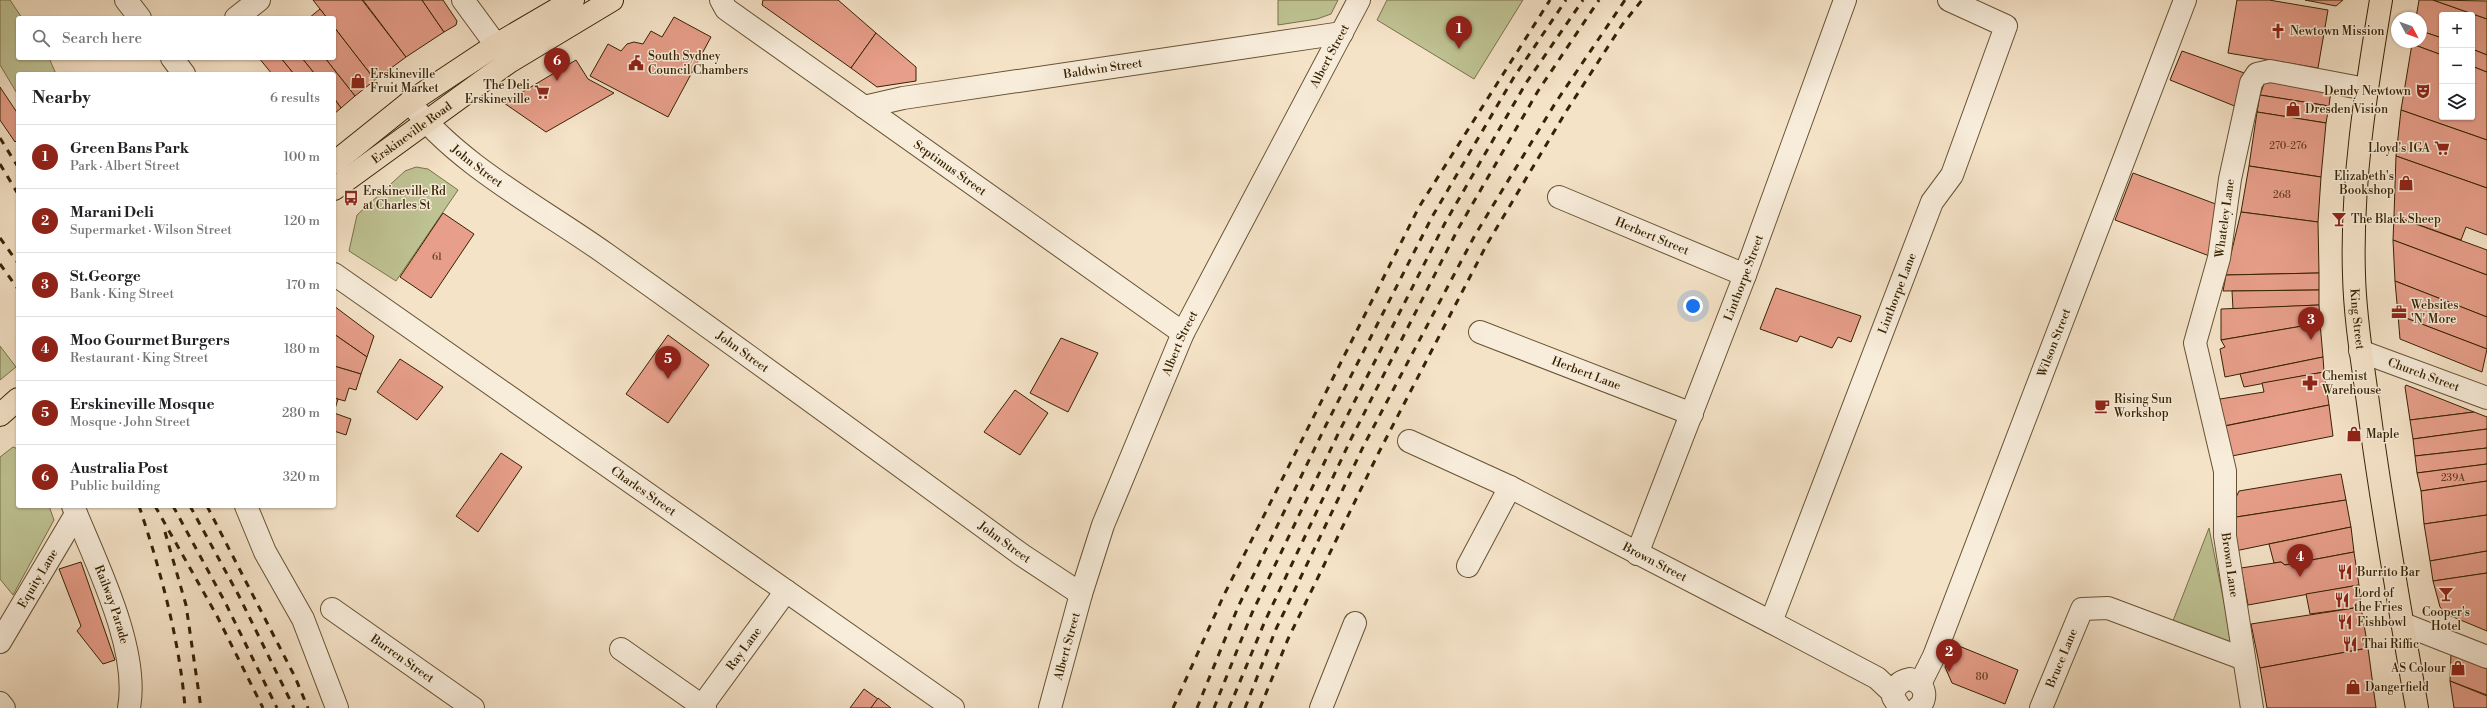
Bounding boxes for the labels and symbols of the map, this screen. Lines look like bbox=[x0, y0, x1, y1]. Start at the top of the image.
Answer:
north arrow bbox=[2391, 12, 2427, 48]
pin: 1 bbox=[1446, 16, 1472, 49]
street label: Albert Street bbox=[1307, 21, 1353, 91]
church icon: Newtown Mission bbox=[2269, 22, 2287, 40]
place label: Newtown Mission bbox=[2290, 24, 2385, 39]
pin: 6 bbox=[544, 48, 570, 81]
place label: South Sydney Council Chambers bbox=[648, 49, 748, 78]
public building icon: South Sydney Council Chambers bbox=[627, 54, 645, 72]
street label: Baldwin Street bbox=[1061, 56, 1144, 82]
place label: Erskineville Fruit Market bbox=[370, 67, 440, 96]
shop icon: Erskineville Fruit Market bbox=[349, 72, 367, 90]
place label: The Deli Erskineville bbox=[465, 78, 530, 107]
theatre icon: Dendy Newtown bbox=[2414, 82, 2432, 100]
supermarket icon: The Deli Erskineville bbox=[533, 83, 551, 101]
place label: Dendy Newtown bbox=[2324, 84, 2411, 99]
street label: Erskineville Road bbox=[369, 99, 455, 167]
shop icon: Dresden Vision bbox=[2284, 100, 2302, 118]
place label: Dresden Vision bbox=[2305, 102, 2388, 117]
street label: Septimus Street bbox=[910, 137, 990, 200]
supermarket icon: Lloyd's IGA bbox=[2433, 139, 2451, 157]
house number: 270-276 bbox=[2269, 140, 2307, 152]
street label: John Street bbox=[447, 141, 506, 191]
place label: Lloyd's IGA bbox=[2368, 141, 2431, 156]
place label: Elizabeth's Bookshop bbox=[2334, 169, 2394, 198]
shop icon: Elizabeth's Bookshop bbox=[2397, 174, 2415, 192]
street label: Whateley Lane bbox=[2212, 178, 2238, 260]
place label: Erskineville Rd at Charles St bbox=[363, 184, 446, 213]
bus stop icon: Erskineville Rd at Charles St bbox=[342, 189, 360, 207]
house number: 268 bbox=[2273, 189, 2291, 201]
bar icon: The Black Sheep bbox=[2330, 210, 2348, 228]
place label: The Black Sheep bbox=[2351, 212, 2441, 227]
street label: Herbert Street bbox=[1613, 214, 1692, 259]
street label: Linthorpe Street bbox=[1721, 232, 1767, 323]
house number: 61 bbox=[432, 251, 443, 263]
street label: Linthorpe Lane bbox=[1875, 251, 1920, 336]
street label: King Street bbox=[2347, 288, 2368, 351]
your location bbox=[1683, 296, 1703, 316]
place label: Websites 'N' More bbox=[2410, 298, 2459, 327]
office icon: Websites 'N' More bbox=[2390, 303, 2408, 321]
street label: Wilson Street bbox=[2034, 306, 2075, 380]
pin: 3 bbox=[2298, 307, 2324, 340]
street label: Albert Street bbox=[1159, 308, 1202, 379]
street label: John Street bbox=[712, 327, 772, 376]
pin: 5 bbox=[655, 346, 681, 379]
street label: Herbert Lane bbox=[1549, 353, 1623, 394]
street label: Church Street bbox=[2386, 355, 2462, 395]
place label: Chemist Warehouse bbox=[2321, 369, 2381, 398]
pharmacy icon: Chemist Warehouse bbox=[2301, 374, 2319, 392]
place label: Rising Sun Workshop bbox=[2113, 392, 2172, 421]
cafe icon: Rising Sun Workshop bbox=[2093, 397, 2111, 415]
shop icon: Maple bbox=[2345, 425, 2363, 443]
place label: Maple bbox=[2366, 427, 2399, 442]
street label: Charles Street bbox=[608, 463, 679, 520]
house number: 239A bbox=[2441, 472, 2466, 484]
street label: John Street bbox=[974, 518, 1034, 567]
street label: Brown Lane bbox=[2217, 531, 2241, 598]
street label: Brown Street bbox=[1619, 539, 1690, 586]
pin: 4 bbox=[2287, 544, 2313, 577]
street label: Equity Lane bbox=[15, 546, 62, 611]
street label: Railway Parade bbox=[91, 563, 132, 646]
restaurant icon: Burrito Bar bbox=[2336, 563, 2354, 581]
place label: Burrito Bar bbox=[2356, 565, 2420, 580]
bar icon: Cooper's Hotel bbox=[2437, 585, 2455, 603]
place label: Lord of the Fries bbox=[2354, 586, 2403, 615]
restaurant icon: Lord of the Fries bbox=[2333, 591, 2351, 609]
place label: Cooper's Hotel bbox=[2422, 605, 2470, 634]
street label: Albert Street bbox=[1051, 610, 1084, 683]
restaurant icon: Fishbowl bbox=[2336, 613, 2354, 631]
place label: Fishbowl bbox=[2357, 615, 2407, 630]
street label: Ray Lane bbox=[723, 624, 765, 674]
street label: Bruce Lane bbox=[2043, 626, 2081, 691]
street label: Burren Street bbox=[367, 631, 437, 687]
restaurant icon: Thai Riffic bbox=[2341, 635, 2359, 653]
place label: Thai Riffic bbox=[2362, 637, 2419, 652]
pin: 2 bbox=[1936, 639, 1962, 672]
shop icon: AS Colour bbox=[2449, 659, 2467, 677]
place label: AS Colour bbox=[2390, 661, 2446, 676]
house number: 80 bbox=[1976, 671, 1989, 683]
shop icon: Dangerfield bbox=[2344, 678, 2362, 696]
place label: Dangerfield bbox=[2365, 680, 2429, 695]

